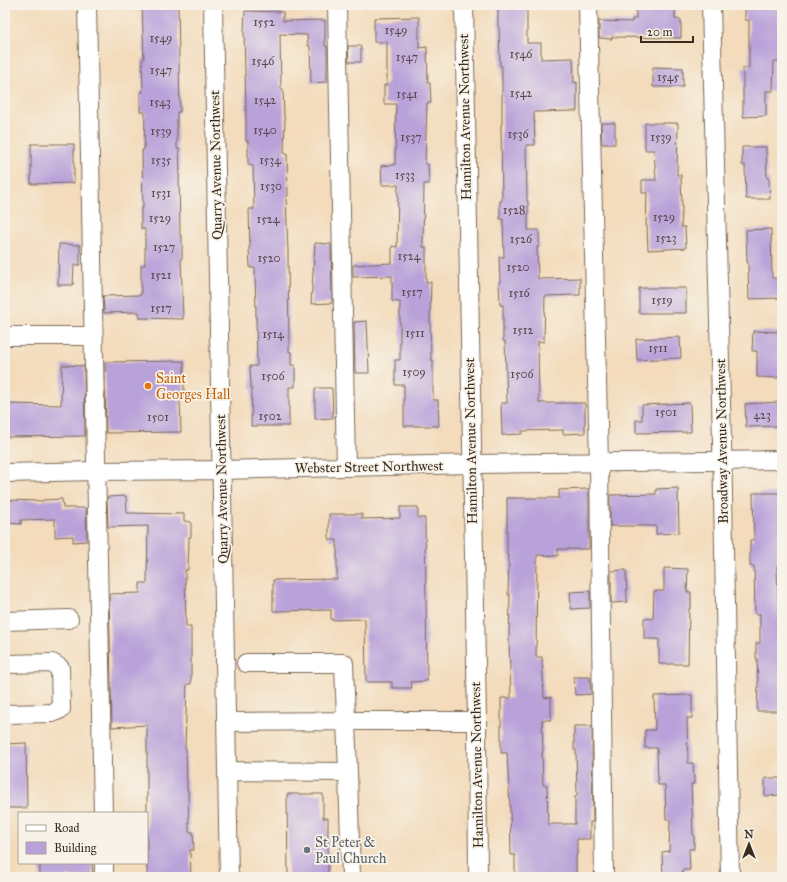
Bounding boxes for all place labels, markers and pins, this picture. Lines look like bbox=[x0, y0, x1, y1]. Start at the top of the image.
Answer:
place label: Saint Georges Hall bbox=[156, 370, 231, 403]
marker: Saint Georges Hall bbox=[143, 381, 153, 391]
place label: St Peter & Paul Church bbox=[315, 834, 387, 867]
marker: St Peter & Paul Church bbox=[302, 845, 312, 855]

